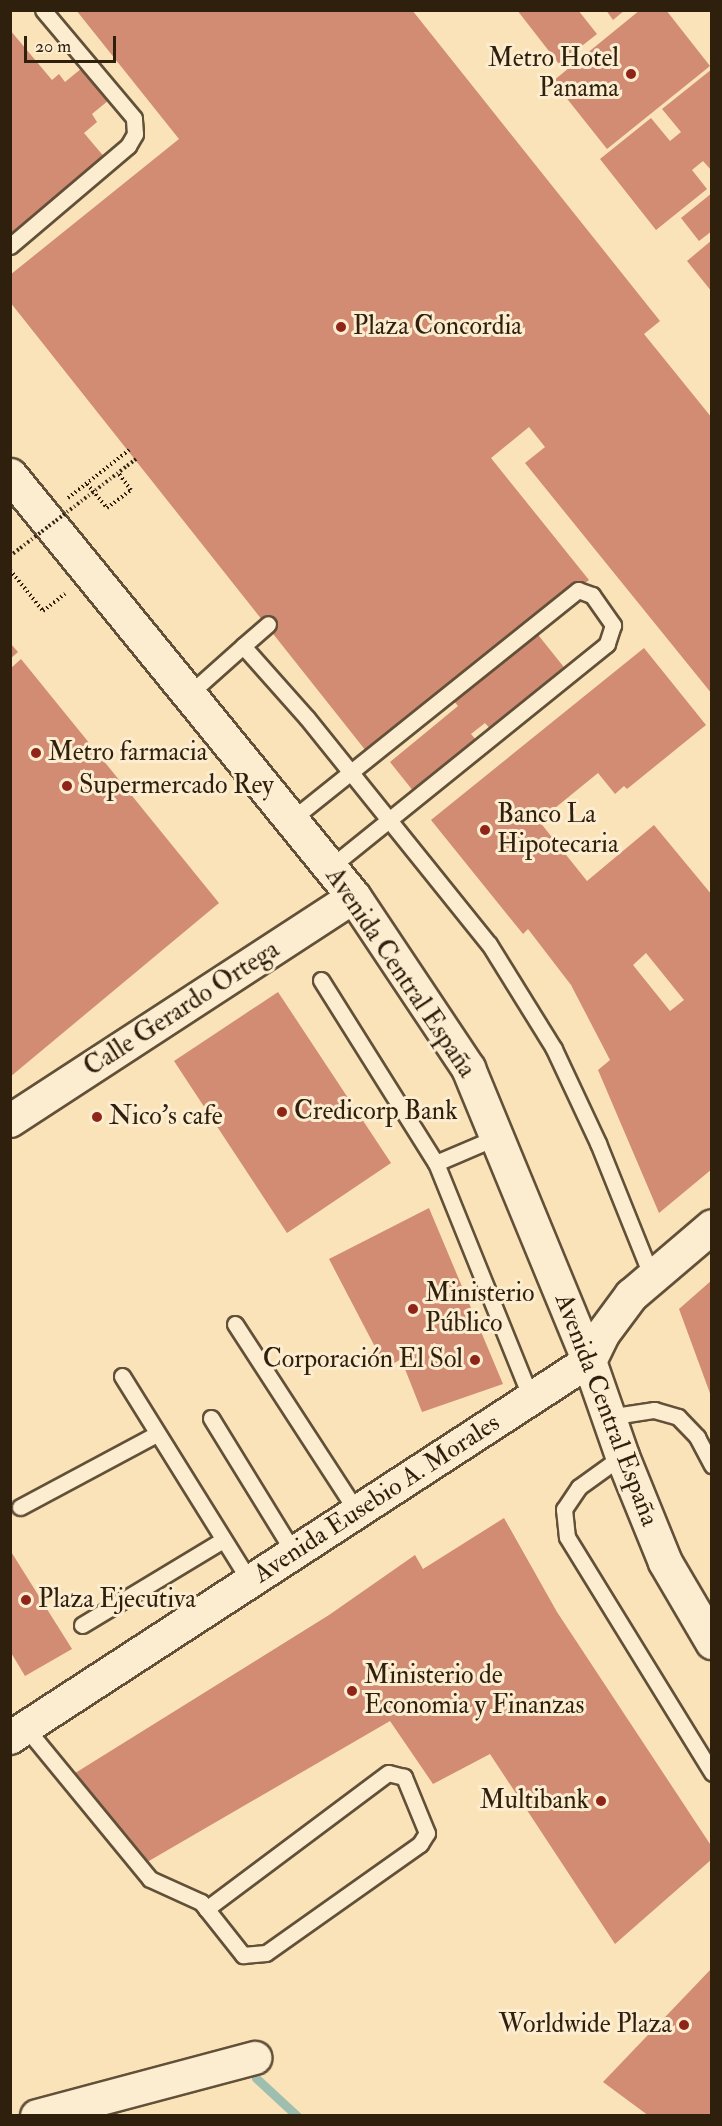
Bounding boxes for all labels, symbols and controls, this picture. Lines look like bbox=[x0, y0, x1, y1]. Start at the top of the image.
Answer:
scale bar bbox=[27, 24, 118, 62]
text: 20 m bbox=[35, 35, 71, 58]
place label: Metro Hotel Panama bbox=[488, 43, 619, 104]
marker: Metro Hotel Panama bbox=[624, 67, 638, 81]
place label: Plaza Concordia bbox=[353, 311, 522, 343]
marker: Plaza Concordia bbox=[334, 320, 348, 334]
place label: Metro farmacia bbox=[48, 737, 207, 769]
marker: Metro farmacia bbox=[29, 746, 43, 760]
place label: Supermercado Rey bbox=[79, 770, 274, 802]
marker: Supermercado Rey bbox=[60, 779, 74, 793]
place label: Banco La Hipotecaria bbox=[497, 799, 619, 861]
marker: Banco La Hipotecaria bbox=[478, 823, 492, 837]
street label: Avenida Central España bbox=[318, 862, 482, 1084]
street label: Calle Gerardo Ortega bbox=[79, 934, 285, 1084]
place label: Credicorp Bank bbox=[294, 1096, 458, 1128]
place label: Nico's cafe bbox=[109, 1101, 223, 1133]
marker: Credicorp Bank bbox=[275, 1105, 289, 1119]
marker: Nico's cafe bbox=[90, 1110, 104, 1124]
place label: Ministerio Público bbox=[425, 1278, 535, 1340]
street label: Avenida Central España bbox=[547, 1289, 665, 1531]
marker: Ministerio Público bbox=[406, 1302, 420, 1316]
place label: Corporación El Sol bbox=[263, 1344, 463, 1376]
marker: Corporación El Sol bbox=[468, 1353, 482, 1367]
street label: Avenida Eusebio A. Morales bbox=[248, 1408, 506, 1590]
place label: Plaza Ejecutiva bbox=[38, 1584, 196, 1616]
marker: Plaza Ejecutiva bbox=[19, 1593, 33, 1607]
place label: Ministerio de Economia y Finanzas bbox=[364, 1660, 584, 1721]
marker: Ministerio de Economia y Finanzas bbox=[345, 1684, 359, 1698]
place label: Multibank bbox=[480, 1785, 589, 1817]
marker: Multibank bbox=[594, 1794, 608, 1808]
place label: Worldwide Plaza bbox=[499, 2009, 672, 2041]
marker: Worldwide Plaza bbox=[677, 2018, 691, 2032]

